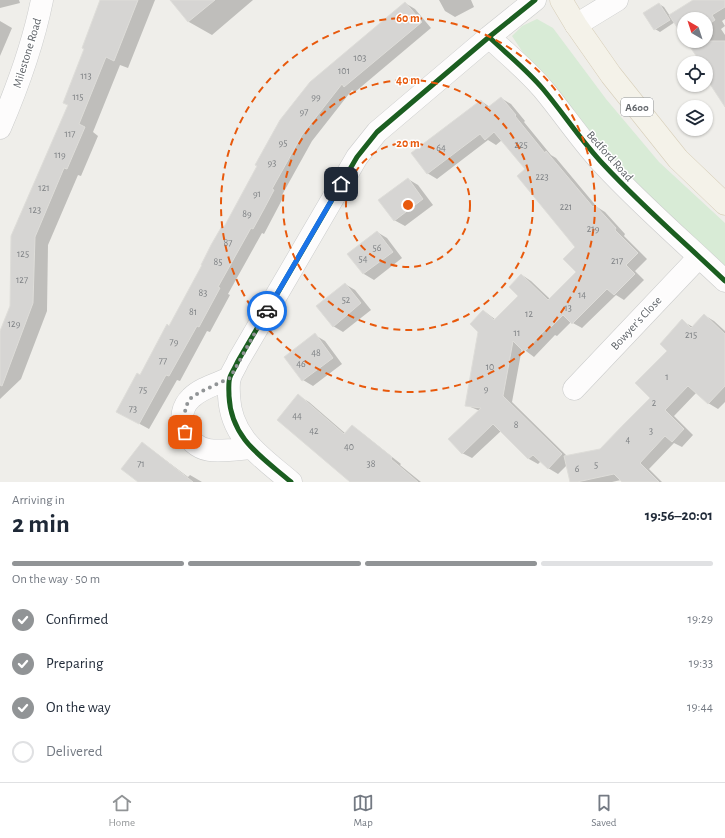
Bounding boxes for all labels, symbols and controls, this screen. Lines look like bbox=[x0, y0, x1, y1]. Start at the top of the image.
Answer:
text: 60 m bbox=[396, 12, 420, 24]
north arrow bbox=[677, 12, 713, 48]
map controls bbox=[677, 12, 713, 136]
street label: Milestone Road bbox=[11, 17, 43, 89]
house number: 103 bbox=[354, 53, 366, 63]
button: locate bbox=[677, 56, 713, 92]
house number: 101 bbox=[338, 66, 350, 76]
house number: 113 bbox=[81, 71, 92, 81]
text: 40 m bbox=[396, 74, 420, 86]
house number: 115 bbox=[72, 92, 84, 102]
house number: 99 bbox=[311, 92, 321, 102]
road number: A600 bbox=[621, 98, 653, 116]
button: layers bbox=[677, 100, 713, 136]
house number: 97 bbox=[300, 107, 308, 117]
house number: 117 bbox=[64, 129, 76, 139]
street label: Bedford Road bbox=[584, 129, 636, 183]
text: 20 m bbox=[396, 137, 420, 149]
house number: 95 bbox=[279, 138, 287, 148]
house number: 225 bbox=[514, 140, 528, 150]
house number: 64 bbox=[436, 143, 446, 153]
house number: 119 bbox=[54, 150, 66, 160]
house number: 93 bbox=[268, 158, 276, 168]
pin bbox=[324, 167, 358, 201]
house number: 223 bbox=[535, 172, 549, 182]
icon: home bbox=[330, 173, 352, 195]
house number: 121 bbox=[38, 183, 50, 193]
house number: 91 bbox=[253, 189, 261, 199]
centre of rings bbox=[401, 198, 415, 212]
house number: 221 bbox=[560, 202, 572, 212]
house number: 123 bbox=[29, 205, 41, 215]
house number: 89 bbox=[242, 209, 252, 219]
house number: 219 bbox=[587, 224, 600, 234]
house number: 87 bbox=[224, 238, 232, 248]
house number: 56 bbox=[373, 243, 382, 253]
house number: 125 bbox=[17, 249, 29, 259]
house number: 54 bbox=[359, 254, 368, 264]
house number: 217 bbox=[611, 256, 623, 266]
house number: 85 bbox=[214, 257, 222, 267]
house number: 127 bbox=[16, 275, 28, 285]
house number: 83 bbox=[199, 288, 207, 298]
house number: 14 bbox=[578, 290, 586, 300]
courier bbox=[247, 291, 287, 331]
street label: Bowyer's Close bbox=[608, 294, 664, 353]
house number: 52 bbox=[342, 295, 351, 305]
icon: car bbox=[256, 300, 278, 322]
house number: 13 bbox=[564, 303, 572, 313]
house number: 81 bbox=[189, 307, 197, 317]
house number: 12 bbox=[525, 309, 533, 319]
house number: 129 bbox=[8, 319, 21, 329]
house number: 11 bbox=[514, 328, 520, 338]
house number: 215 bbox=[685, 330, 697, 340]
house number: 79 bbox=[170, 337, 179, 347]
house number: 48 bbox=[311, 348, 321, 358]
house number: 77 bbox=[159, 356, 167, 366]
house number: 46 bbox=[296, 359, 306, 369]
house number: 10 bbox=[486, 362, 494, 372]
house number: 1 bbox=[665, 372, 669, 382]
house number: 9 bbox=[484, 384, 489, 394]
house number: 75 bbox=[139, 385, 147, 395]
house number: 2 bbox=[652, 398, 657, 408]
house number: 73 bbox=[129, 404, 137, 414]
house number: 44 bbox=[292, 411, 302, 421]
pin bbox=[168, 415, 202, 449]
house number: 8 bbox=[514, 420, 519, 430]
icon: bag bbox=[174, 421, 196, 443]
house number: 42 bbox=[309, 426, 319, 436]
house number: 3 bbox=[649, 426, 653, 436]
house number: 4 bbox=[626, 435, 631, 445]
house number: 40 bbox=[344, 442, 354, 452]
house number: 71 bbox=[137, 459, 145, 469]
house number: 38 bbox=[367, 459, 376, 469]
house number: 5 bbox=[594, 460, 598, 470]
house number: 6 bbox=[575, 464, 580, 474]
text: Arriving in bbox=[12, 494, 65, 507]
text: 19:56–20:01 bbox=[645, 508, 713, 523]
text: 2 min bbox=[12, 511, 70, 537]
text: On the way · 50 m bbox=[12, 573, 100, 586]
icon: check bbox=[12, 609, 34, 631]
text: Confirmed bbox=[46, 612, 108, 627]
text: 19:29 bbox=[687, 613, 713, 626]
icon: check bbox=[12, 653, 34, 675]
text: Preparing bbox=[46, 656, 103, 671]
text: 19:33 bbox=[689, 657, 713, 670]
icon: check bbox=[12, 697, 34, 719]
text: On the way bbox=[46, 700, 111, 715]
text: 19:44 bbox=[687, 701, 713, 714]
text: Delivered bbox=[46, 744, 103, 759]
tab: Home bbox=[109, 792, 135, 829]
tab: Map bbox=[352, 792, 374, 829]
tab: Saved bbox=[591, 792, 616, 829]

